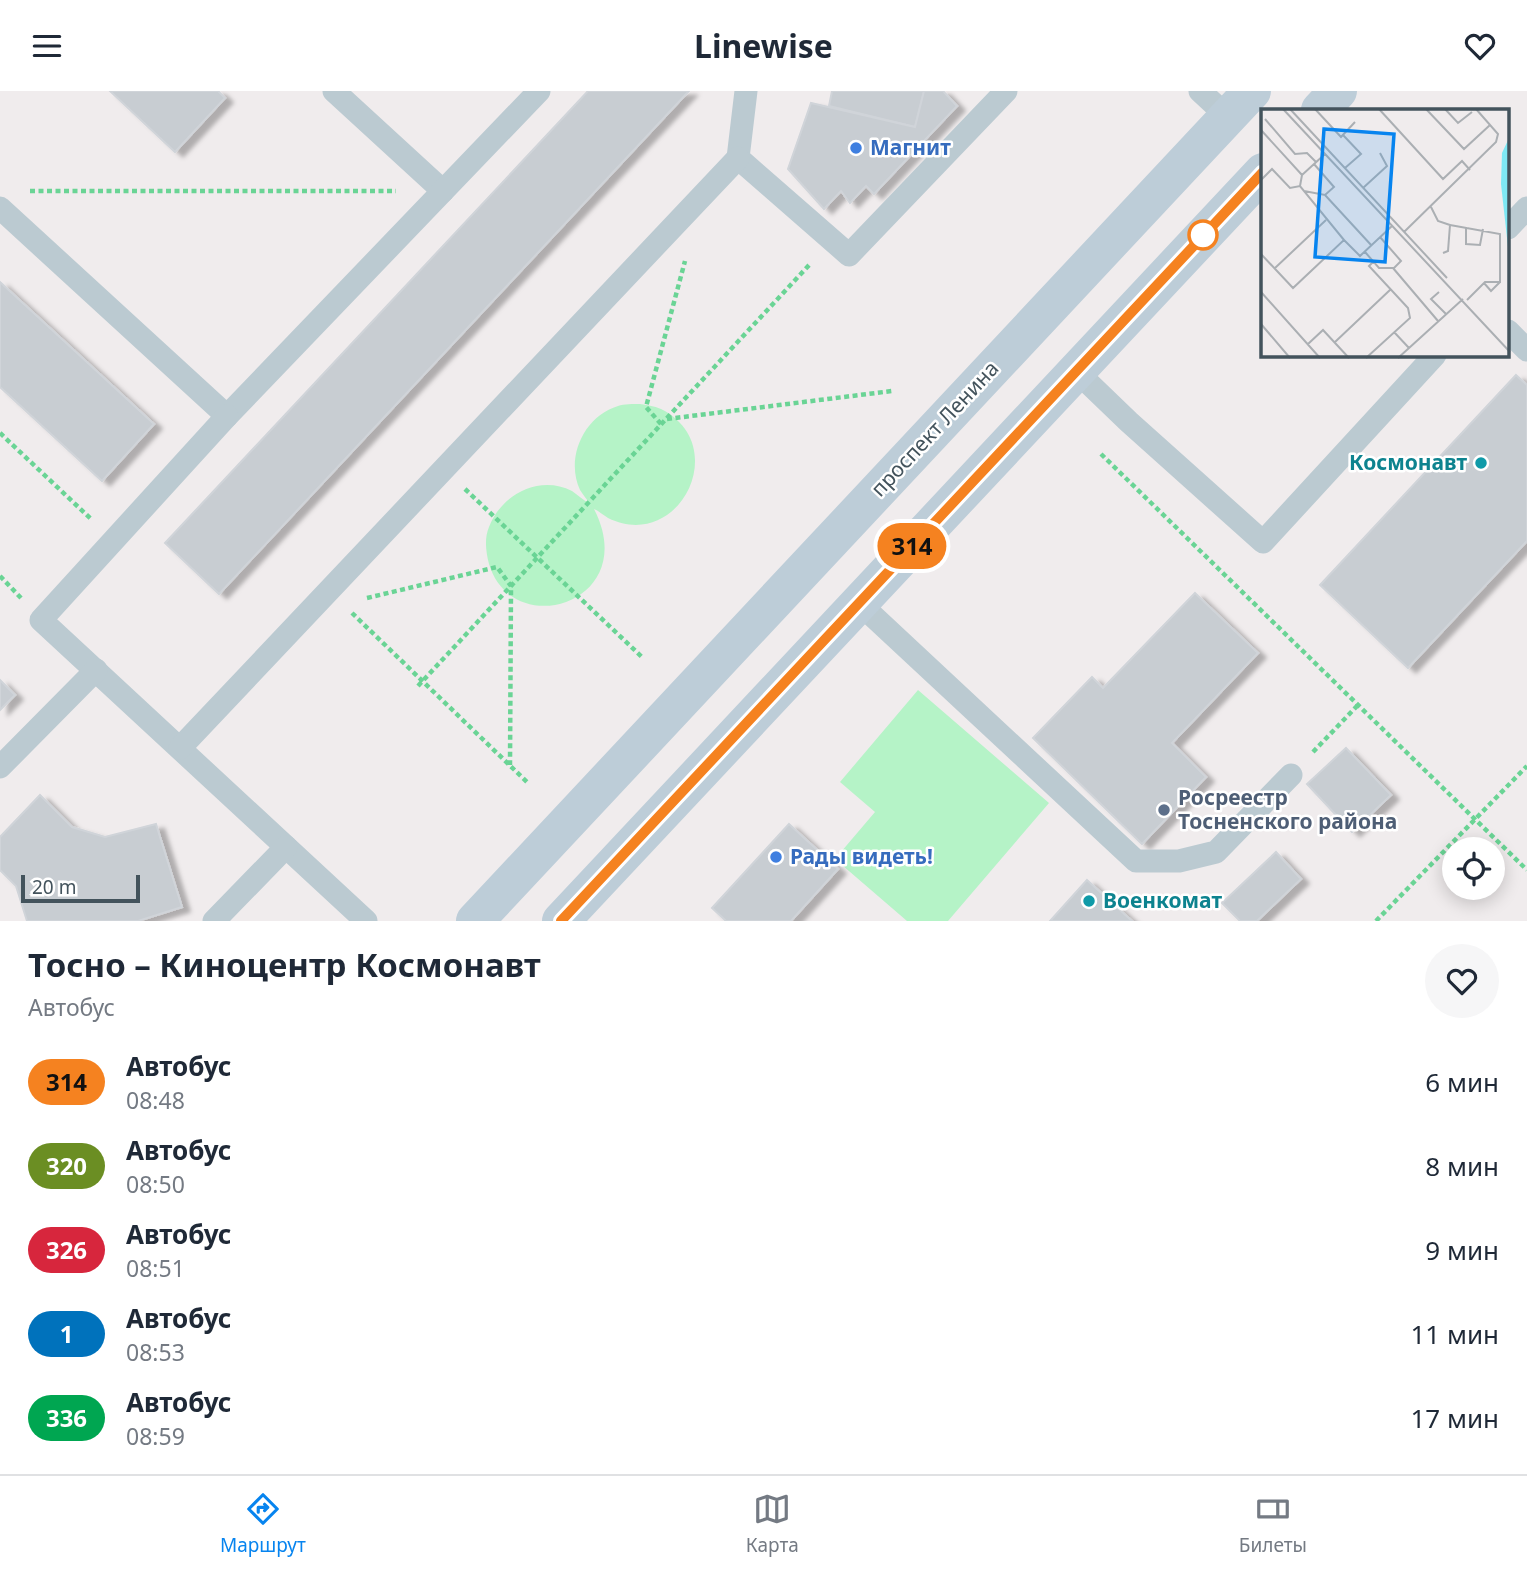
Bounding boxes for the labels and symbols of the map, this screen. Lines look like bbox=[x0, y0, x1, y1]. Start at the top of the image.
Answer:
inset map bbox=[1261, 109, 1510, 357]
place label: Магнит bbox=[870, 133, 951, 161]
marker: Магнит bbox=[848, 140, 864, 156]
unlabelled marker bbox=[1188, 220, 1218, 250]
street label: проспект Ленина bbox=[864, 355, 1004, 502]
place label: Космонавт bbox=[1349, 448, 1467, 476]
marker: Космонавт bbox=[1473, 455, 1489, 471]
line badge: 314 bbox=[872, 523, 952, 569]
place label: Росреестр Тосненского района bbox=[1178, 783, 1397, 835]
marker: Росреестр Тосненского района bbox=[1156, 802, 1172, 818]
place label: Рады видеть! bbox=[790, 842, 933, 870]
marker: Рады видеть! bbox=[768, 849, 784, 865]
scale bar bbox=[21, 872, 140, 904]
place label: Военкомат bbox=[1103, 886, 1222, 914]
marker: Военкомат bbox=[1081, 893, 1097, 909]

